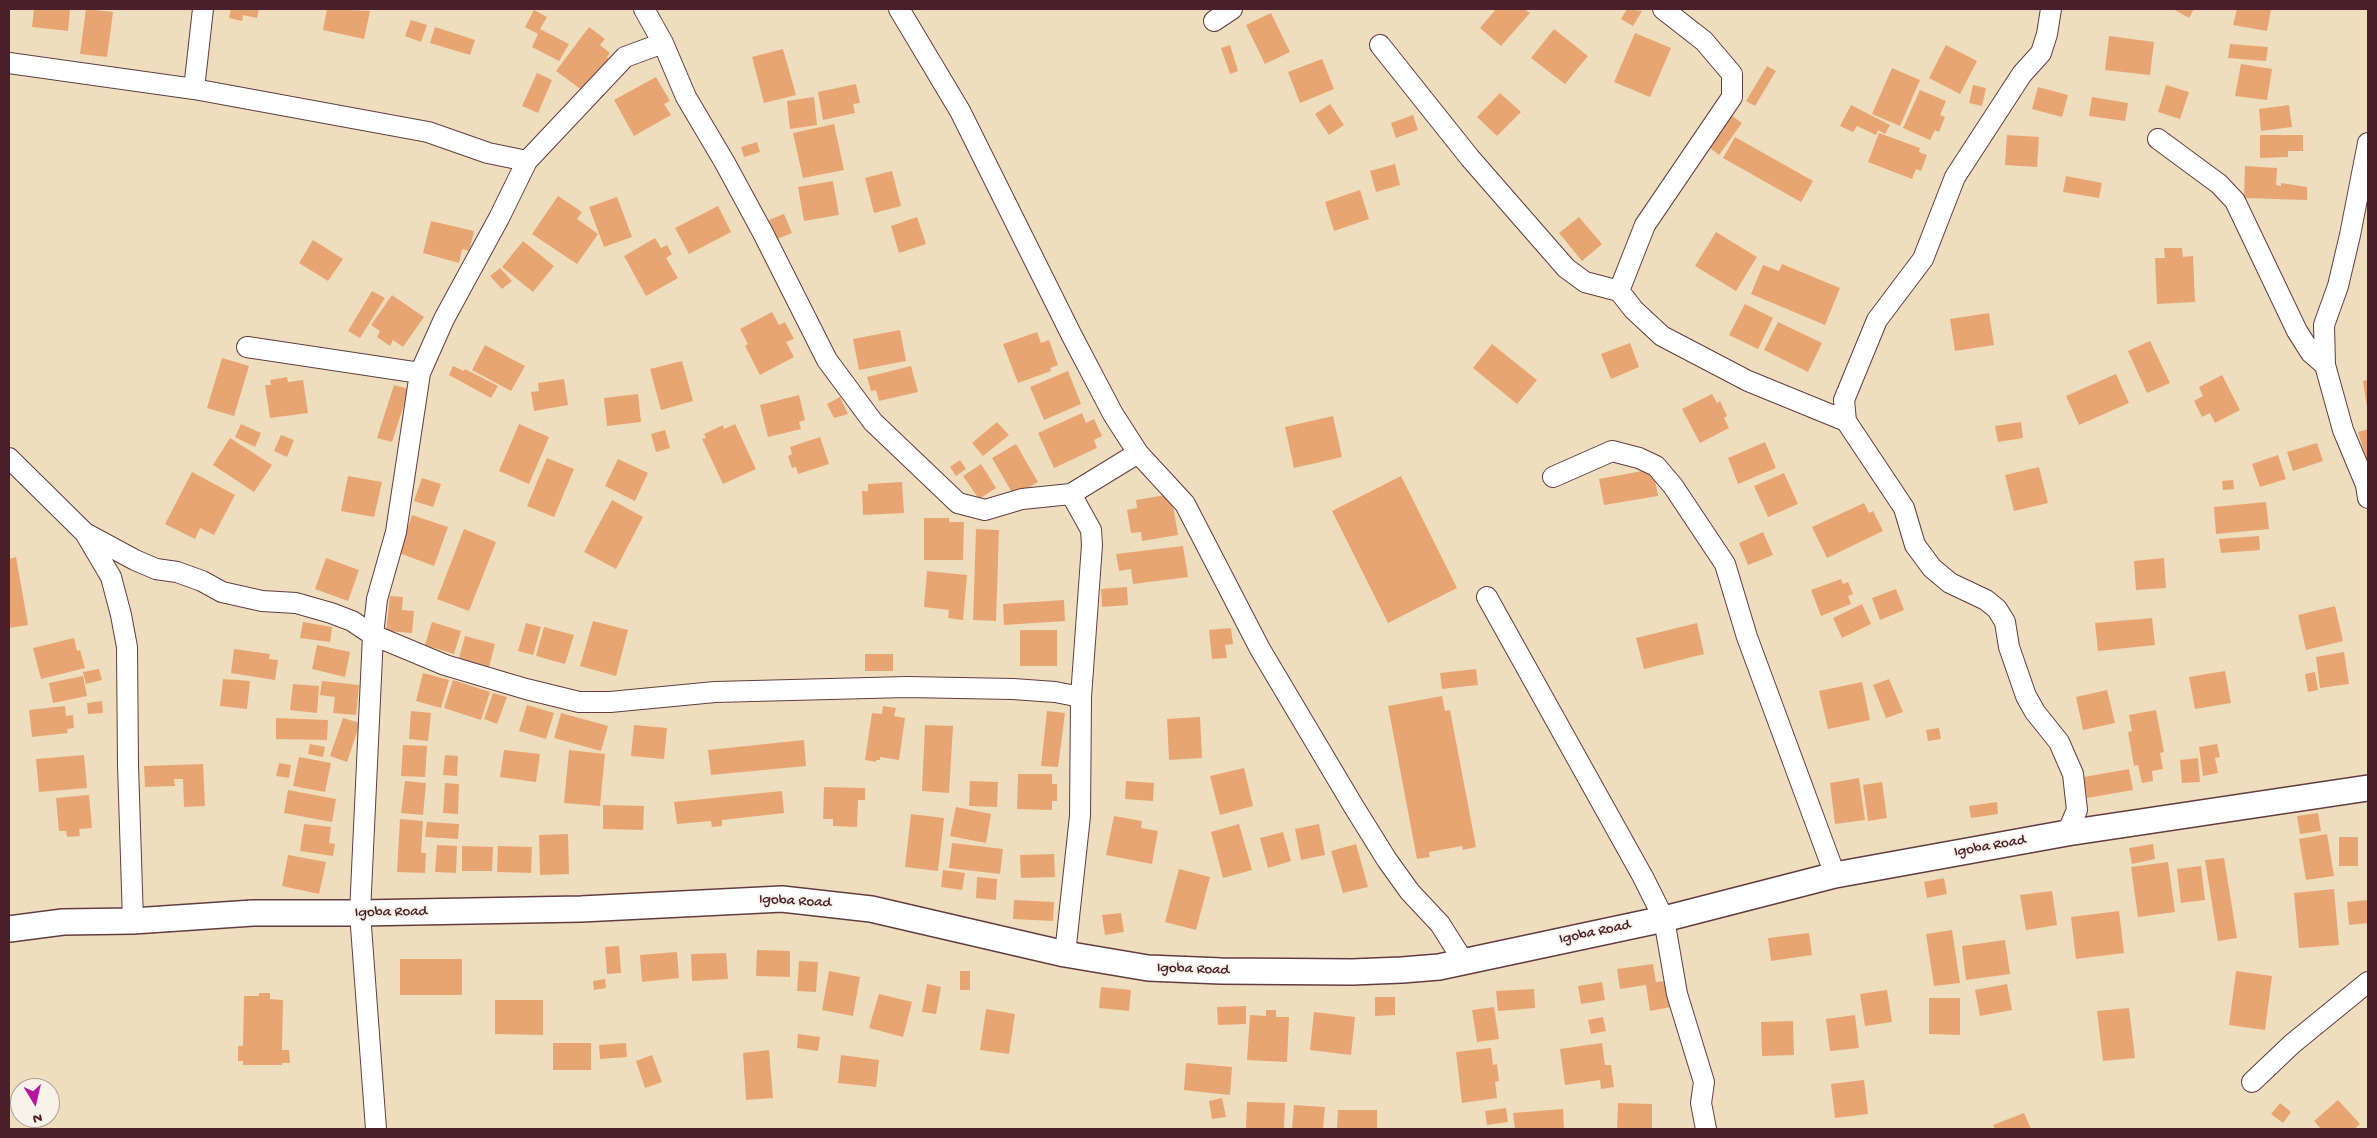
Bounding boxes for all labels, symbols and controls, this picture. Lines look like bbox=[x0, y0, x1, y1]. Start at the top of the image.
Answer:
street label: Igoba Road bbox=[1953, 832, 2027, 862]
street label: Igoba Road bbox=[758, 891, 832, 913]
street label: Igoba Road bbox=[355, 903, 427, 923]
street label: Igoba Road bbox=[1558, 917, 1632, 949]
street label: Igoba Road bbox=[1156, 960, 1230, 980]
north arrow bbox=[10, 1078, 60, 1128]
text: N bbox=[31, 1108, 43, 1126]

